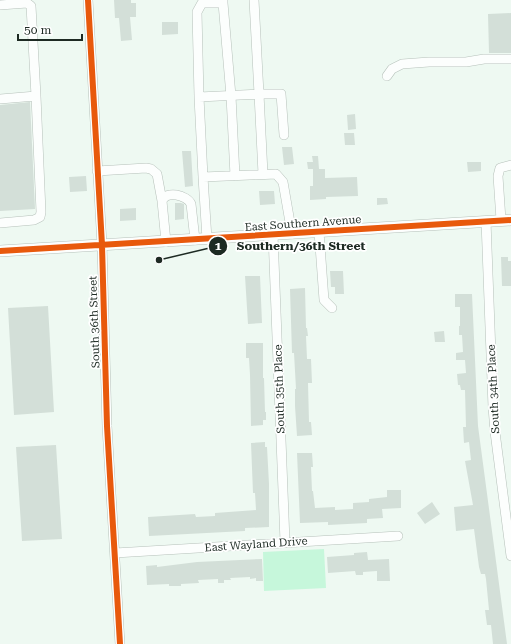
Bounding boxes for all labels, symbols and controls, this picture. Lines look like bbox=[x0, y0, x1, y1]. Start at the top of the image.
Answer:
scale bar bbox=[18, 16, 82, 42]
text: 50 m bbox=[24, 23, 51, 37]
street label: East Southern Avenue bbox=[244, 213, 362, 234]
callout: Southern/36th Street bbox=[208, 234, 373, 258]
text: 1 bbox=[215, 239, 222, 253]
text: Southern/36th Street bbox=[237, 239, 365, 253]
street label: South 36th Street bbox=[86, 276, 103, 368]
street label: South 35th Place bbox=[271, 344, 288, 434]
street label: South 34th Place bbox=[485, 344, 502, 434]
street label: East Wayland Drive bbox=[204, 534, 308, 555]

